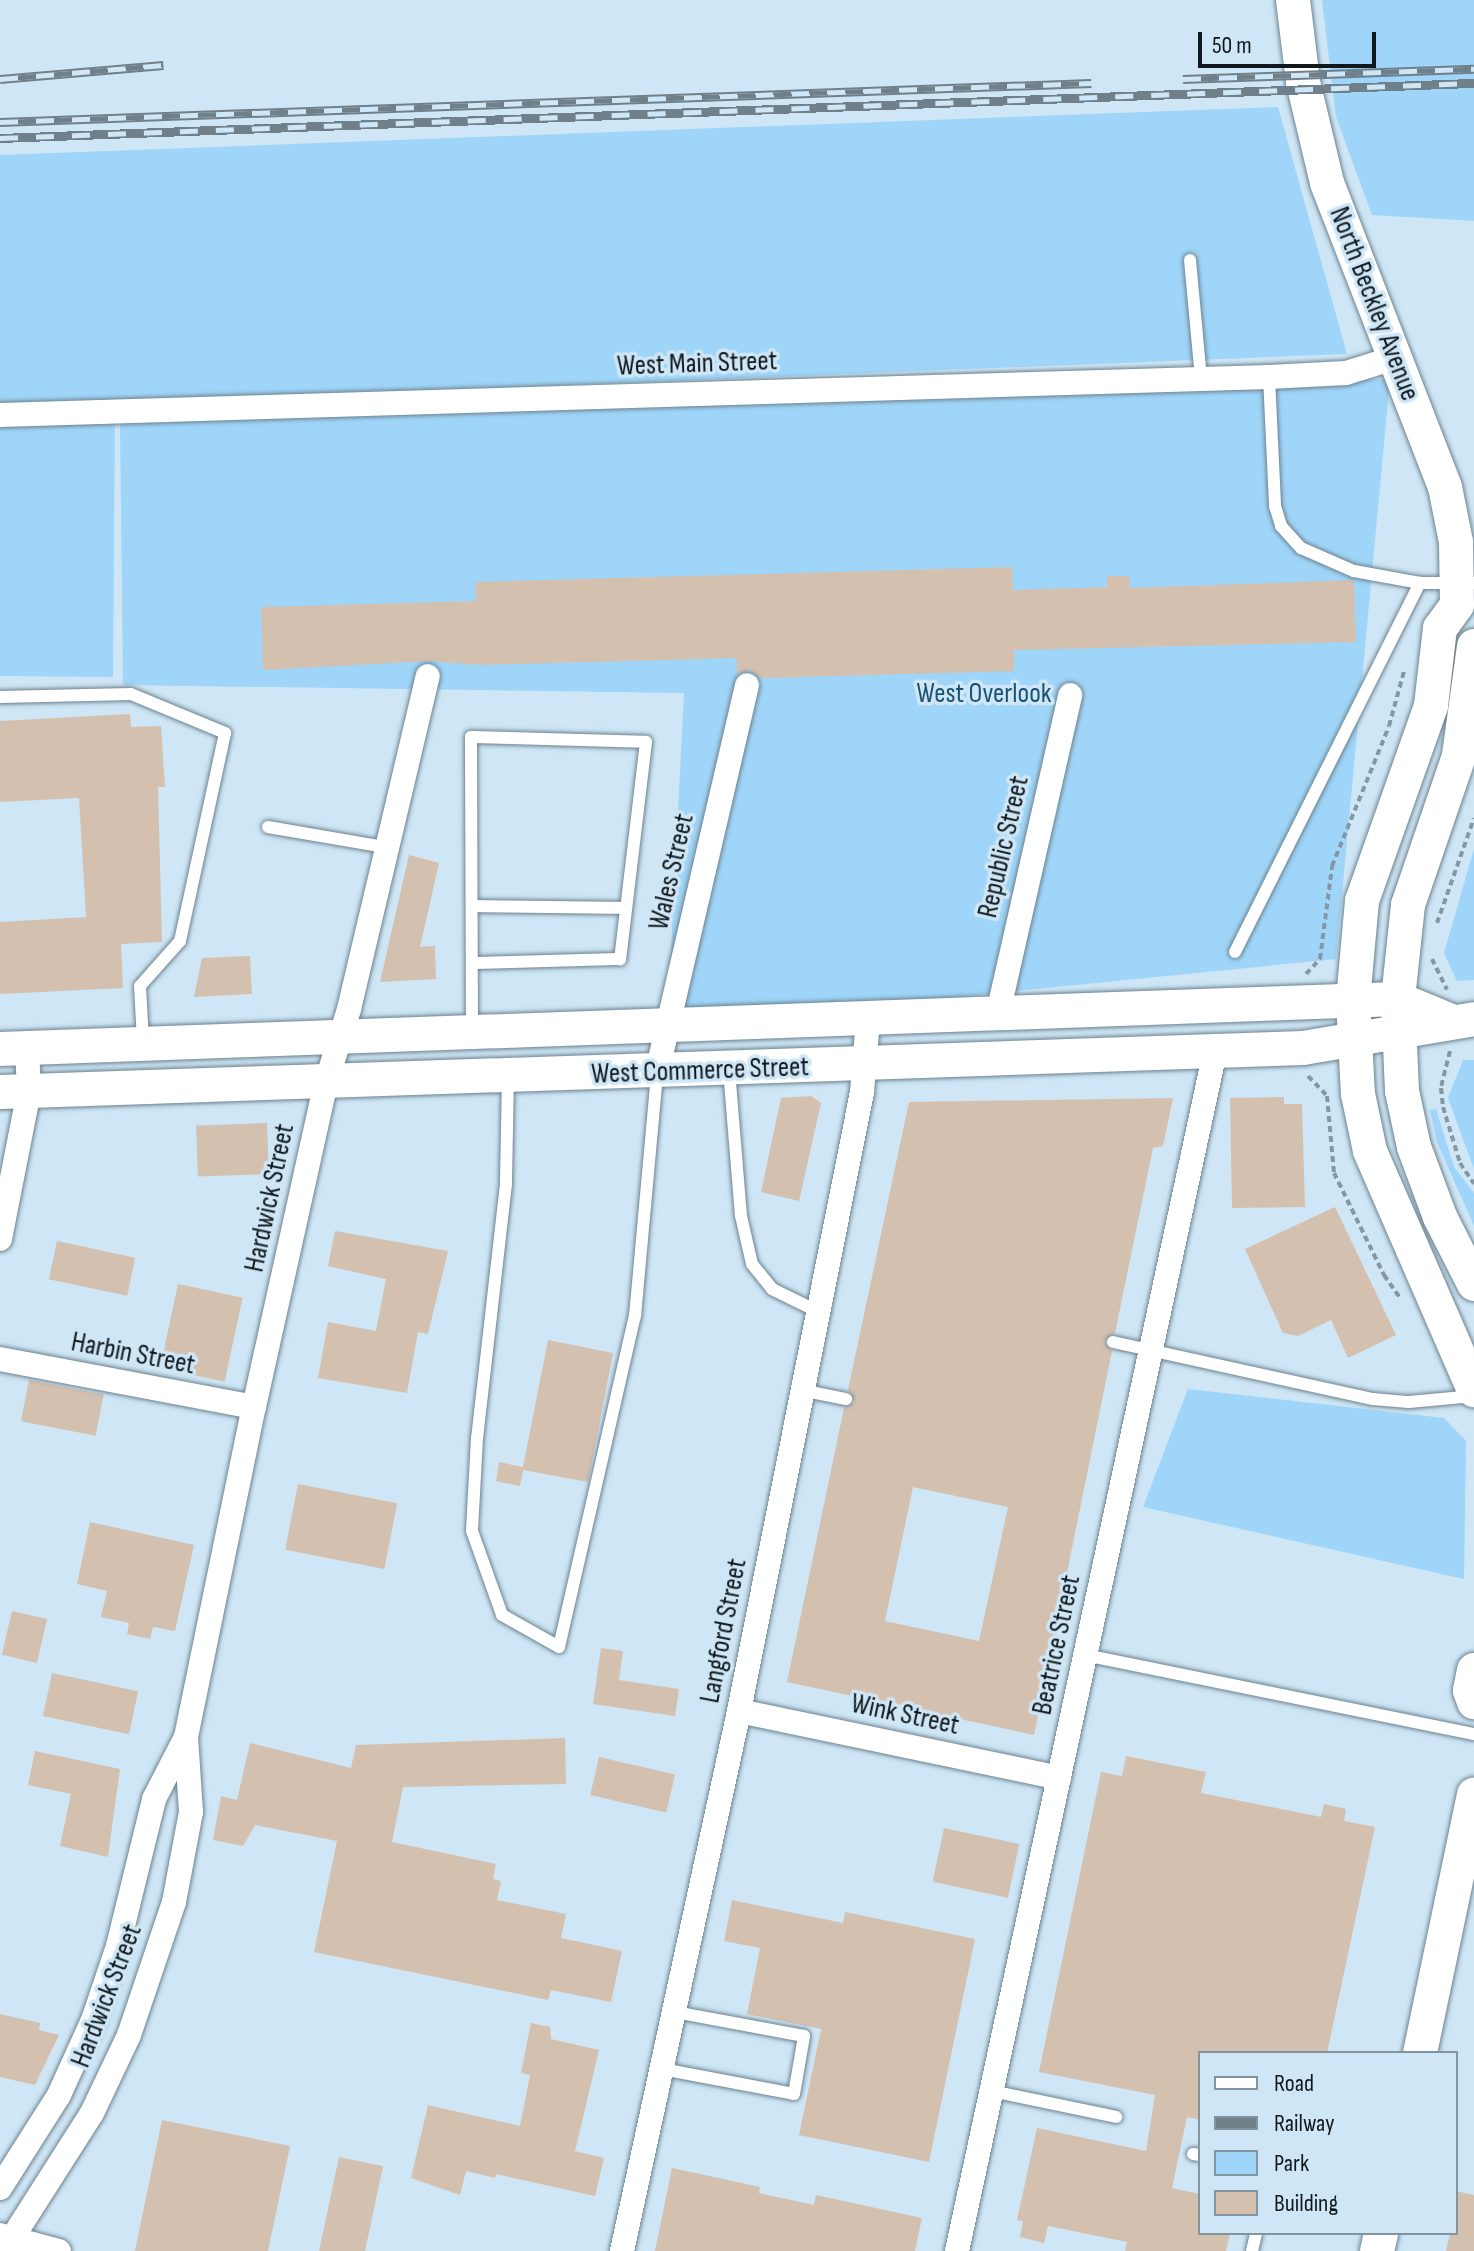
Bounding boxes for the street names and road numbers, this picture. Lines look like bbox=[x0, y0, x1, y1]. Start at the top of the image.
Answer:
street label: North Beckley Avenue bbox=[1322, 202, 1426, 406]
street label: West Main Street bbox=[616, 344, 778, 384]
street label: Republic Street bbox=[971, 773, 1037, 921]
street label: Wales Street bbox=[642, 811, 702, 933]
street label: West Commerce Street bbox=[591, 1050, 809, 1092]
street label: Hardwick Street bbox=[238, 1121, 302, 1275]
street label: Harbin Street bbox=[68, 1326, 198, 1382]
street label: Langford Street bbox=[694, 1556, 754, 1706]
street label: Beatrice Street bbox=[1026, 1572, 1088, 1718]
street label: Wink Street bbox=[848, 1687, 962, 1743]
street label: Hardwick Street bbox=[64, 1920, 150, 2072]

